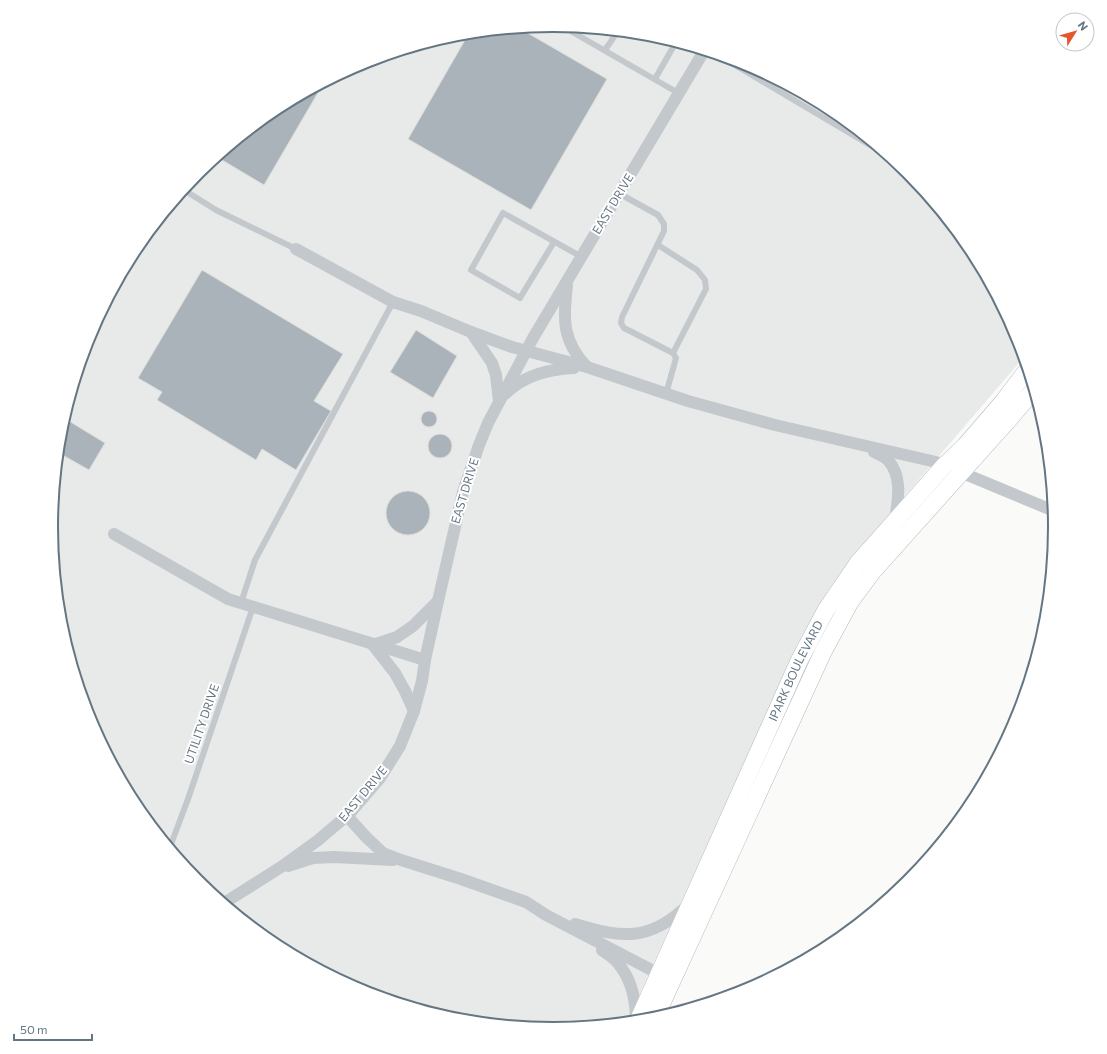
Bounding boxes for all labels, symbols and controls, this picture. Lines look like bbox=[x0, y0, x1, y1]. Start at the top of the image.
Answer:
north arrow bbox=[1055, 12, 1095, 52]
text: N bbox=[1076, 18, 1091, 33]
street label: EAST DRIVE bbox=[589, 171, 636, 236]
street label: EAST DRIVE bbox=[447, 456, 481, 525]
street label: IPARK BOULEVARD bbox=[765, 618, 825, 723]
street label: UTILITY DRIVE bbox=[181, 682, 221, 765]
street label: EAST DRIVE bbox=[335, 763, 389, 824]
scale bar bbox=[14, 1016, 92, 1042]
text: 50 m bbox=[20, 1022, 48, 1036]

